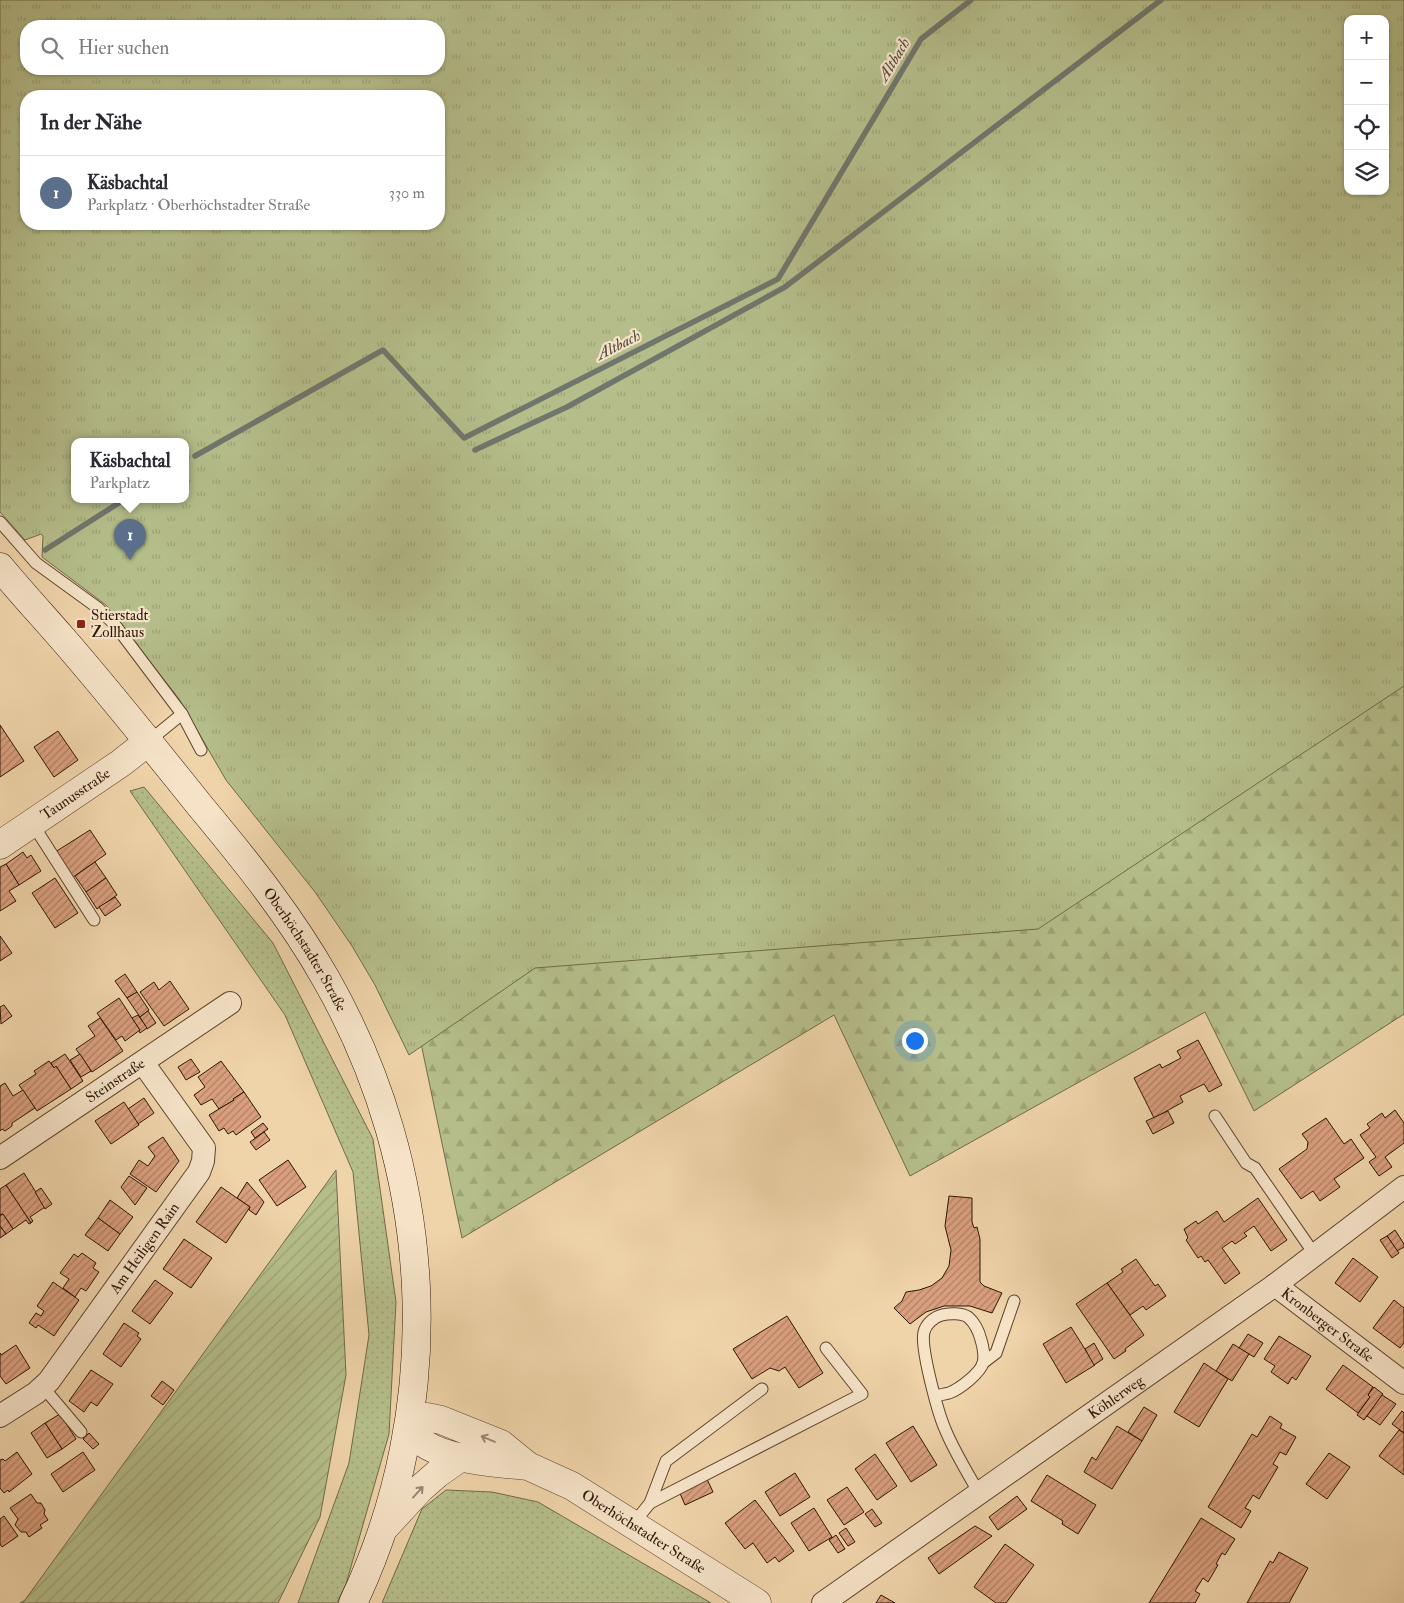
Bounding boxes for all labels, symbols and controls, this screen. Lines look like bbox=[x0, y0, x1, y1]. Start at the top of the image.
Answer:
map controls bbox=[1344, 15, 1389, 195]
button: + bbox=[1344, 15, 1389, 60]
search box bbox=[20, 20, 445, 75]
icon: search bbox=[38, 34, 66, 62]
water label: Altbach bbox=[872, 34, 915, 86]
text: Hier suchen bbox=[78, 36, 169, 60]
button: − bbox=[1344, 60, 1389, 105]
button: locate bbox=[1344, 105, 1389, 150]
text: In der Nähe bbox=[40, 109, 142, 136]
button: layers bbox=[1344, 150, 1389, 195]
text: Käsbachtal bbox=[87, 171, 168, 195]
text: 1 bbox=[53, 183, 59, 203]
text: 330 m bbox=[389, 183, 425, 203]
text: Parkplatz · Oberhöchstadter Straße bbox=[87, 195, 310, 215]
water label: Altbach bbox=[591, 325, 644, 365]
popup bbox=[71, 438, 189, 503]
text: Käsbachtal bbox=[89, 449, 171, 473]
text: Parkplatz bbox=[89, 473, 150, 493]
pin: 1 bbox=[114, 519, 146, 560]
place label: Stierstadt Zollhaus bbox=[91, 606, 148, 642]
marker: Stierstadt Zollhaus bbox=[75, 618, 87, 630]
street label: Taunusstraße bbox=[37, 764, 114, 825]
street label: Oberhöchstadter Straße bbox=[259, 884, 351, 1015]
your location bbox=[902, 1028, 928, 1054]
street label: Steinstraße bbox=[82, 1054, 149, 1107]
street label: Am Heiligen Rain bbox=[105, 1199, 184, 1299]
street label: Kronberger Straße bbox=[1277, 1284, 1378, 1367]
street label: Köhlerweg bbox=[1085, 1371, 1148, 1424]
one-way arrow bbox=[480, 1433, 495, 1442]
street label: Oberhöchstadter Straße bbox=[578, 1485, 709, 1578]
one-way arrow bbox=[412, 1486, 424, 1499]

